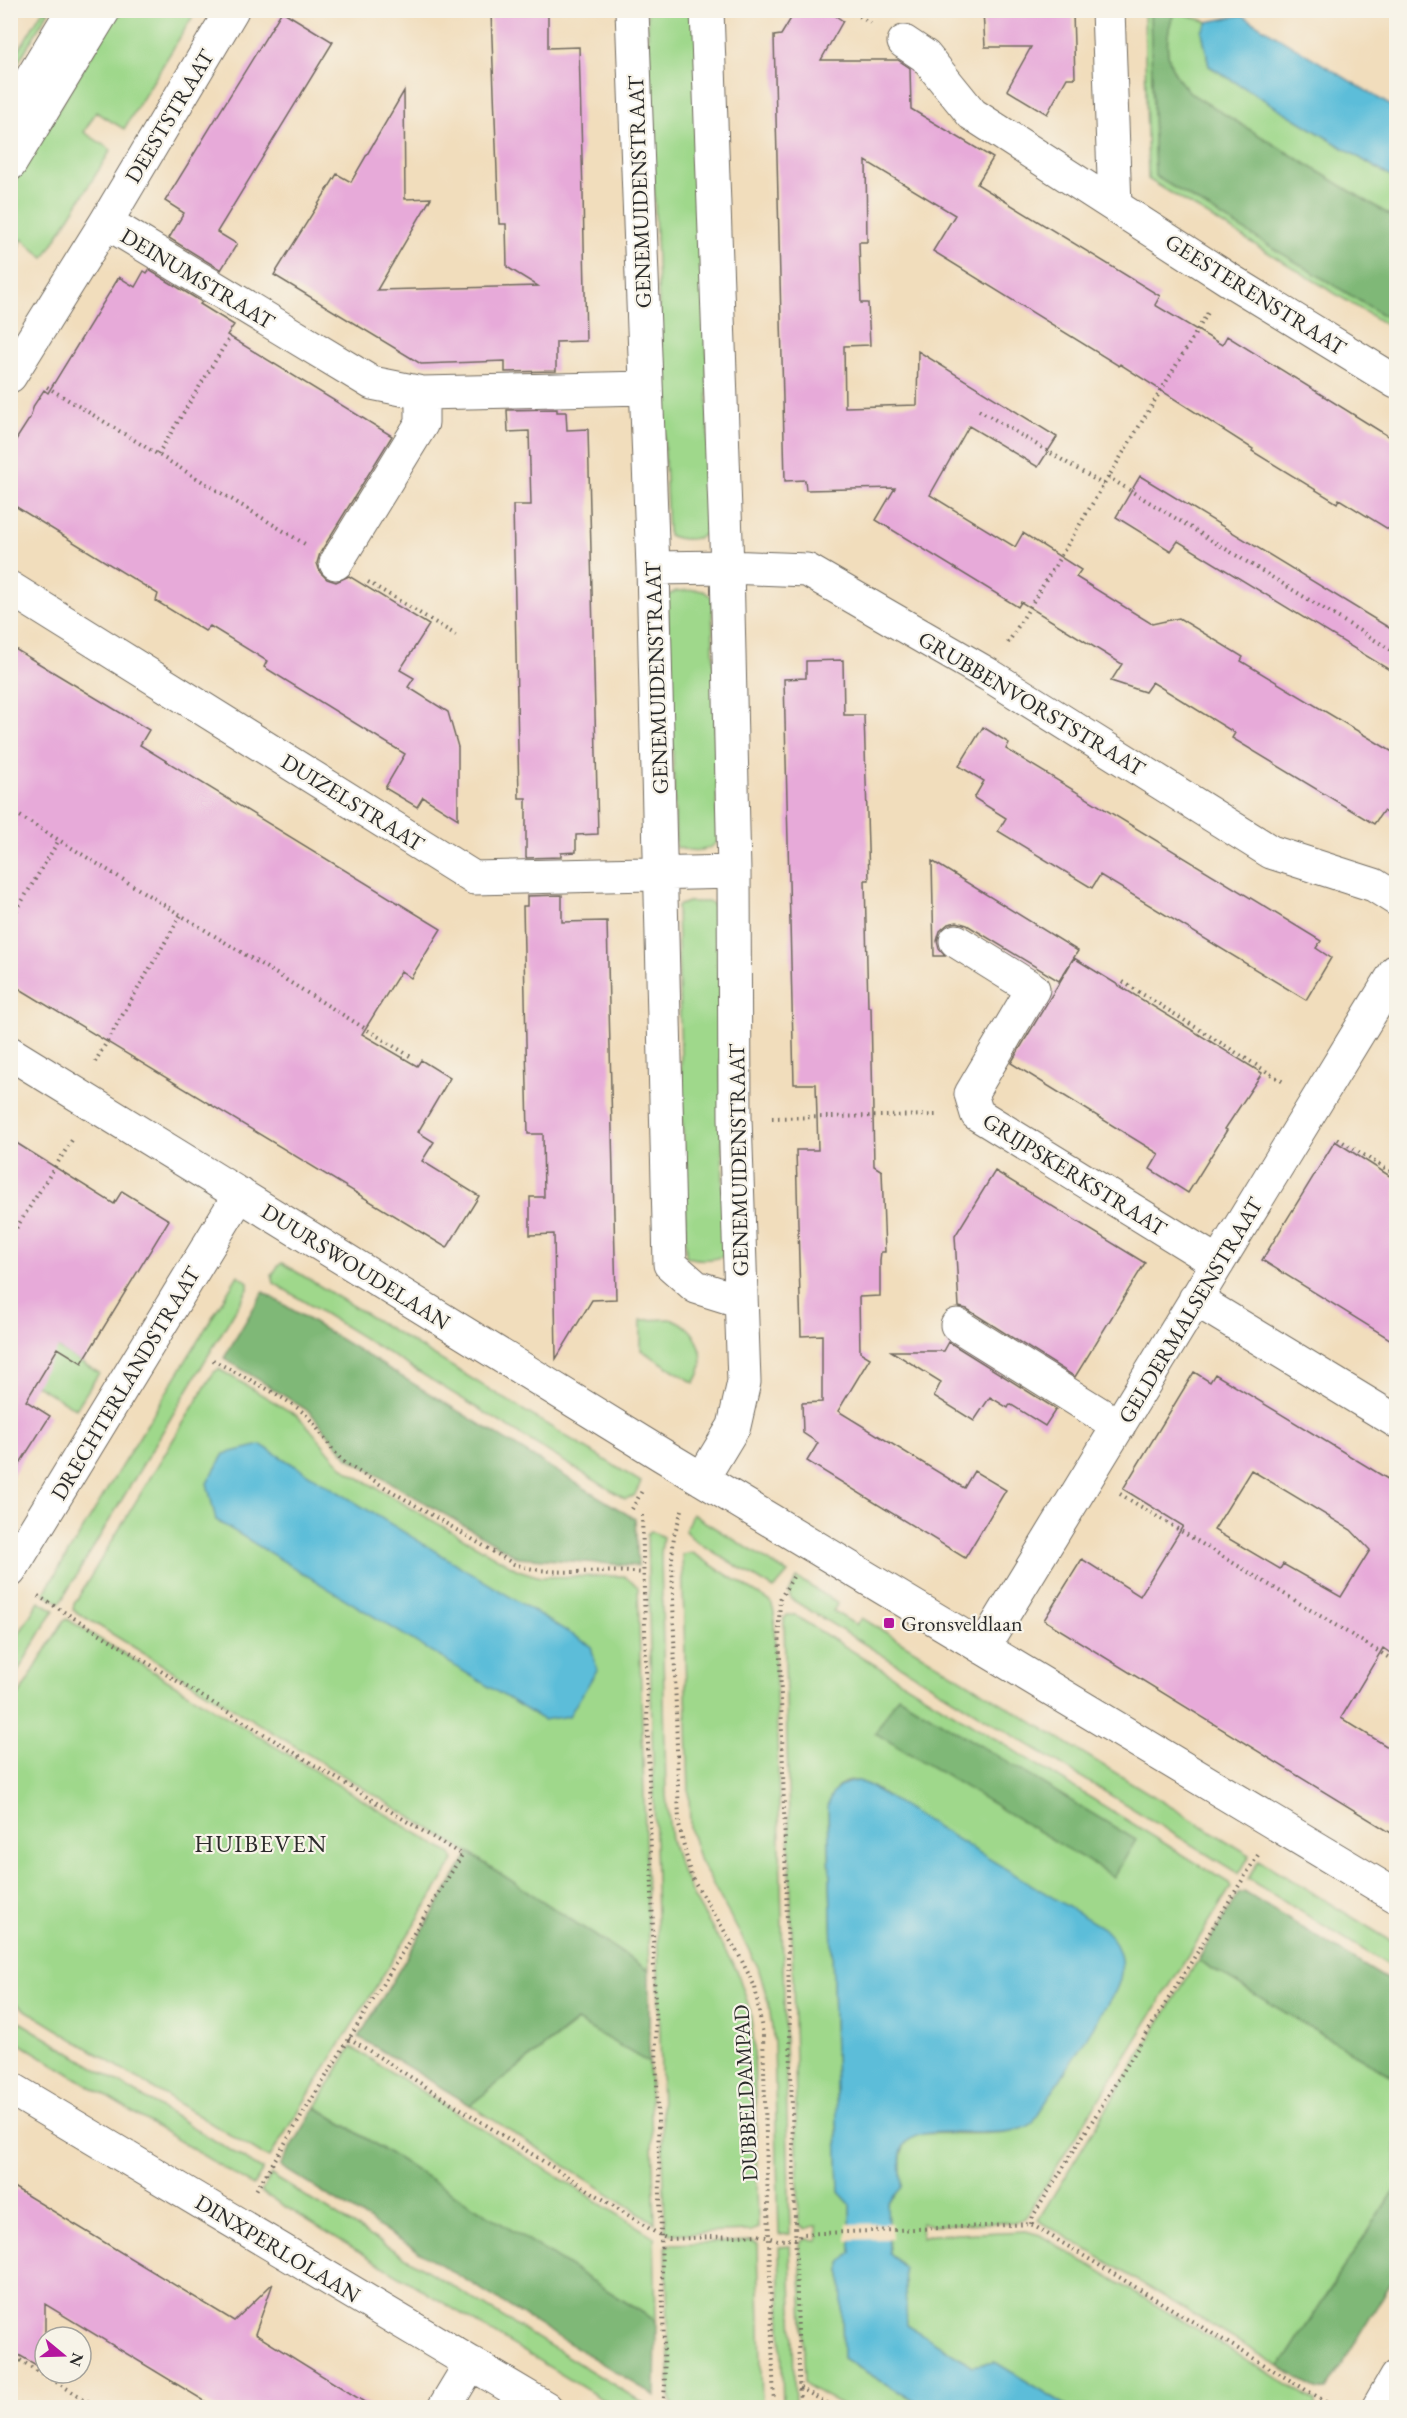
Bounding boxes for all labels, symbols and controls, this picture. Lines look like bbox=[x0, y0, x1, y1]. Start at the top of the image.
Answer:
street label: DEESTSTRAAT bbox=[118, 44, 221, 188]
street label: GENEMUIDENSTRAAT bbox=[621, 75, 658, 309]
street label: DEINUMSTRAAT bbox=[115, 221, 280, 336]
street label: GEESTERENSTRAAT bbox=[1160, 227, 1352, 362]
street label: GENEMUIDENSTRAAT bbox=[638, 561, 675, 795]
street label: GRUBBENVORSTSTRAAT bbox=[913, 624, 1151, 783]
street label: DUIZELSTRAAT bbox=[276, 747, 430, 858]
street label: GENEMUIDENSTRAAT bbox=[722, 1043, 755, 1277]
street label: GRIJPSKERKSTRAAT bbox=[977, 1106, 1172, 1243]
street label: GELDERMALSENSTRAAT bbox=[1111, 1192, 1270, 1429]
street label: DUURSWOUDELAAN bbox=[256, 1197, 456, 1337]
street label: DRECHTERLANDSTRAAT bbox=[44, 1261, 207, 1505]
place label: Gronsveldlaan bbox=[901, 1609, 1023, 1638]
marker: Gronsveldlaan bbox=[882, 1616, 896, 1630]
district label: HUIBEVEN bbox=[194, 1828, 328, 1859]
street label: DUBBELDAMPAD bbox=[726, 2004, 765, 2182]
street label: DINXPERLOLAAN bbox=[190, 2188, 366, 2309]
north arrow bbox=[33, 2325, 93, 2385]
text: N bbox=[65, 2350, 89, 2369]

